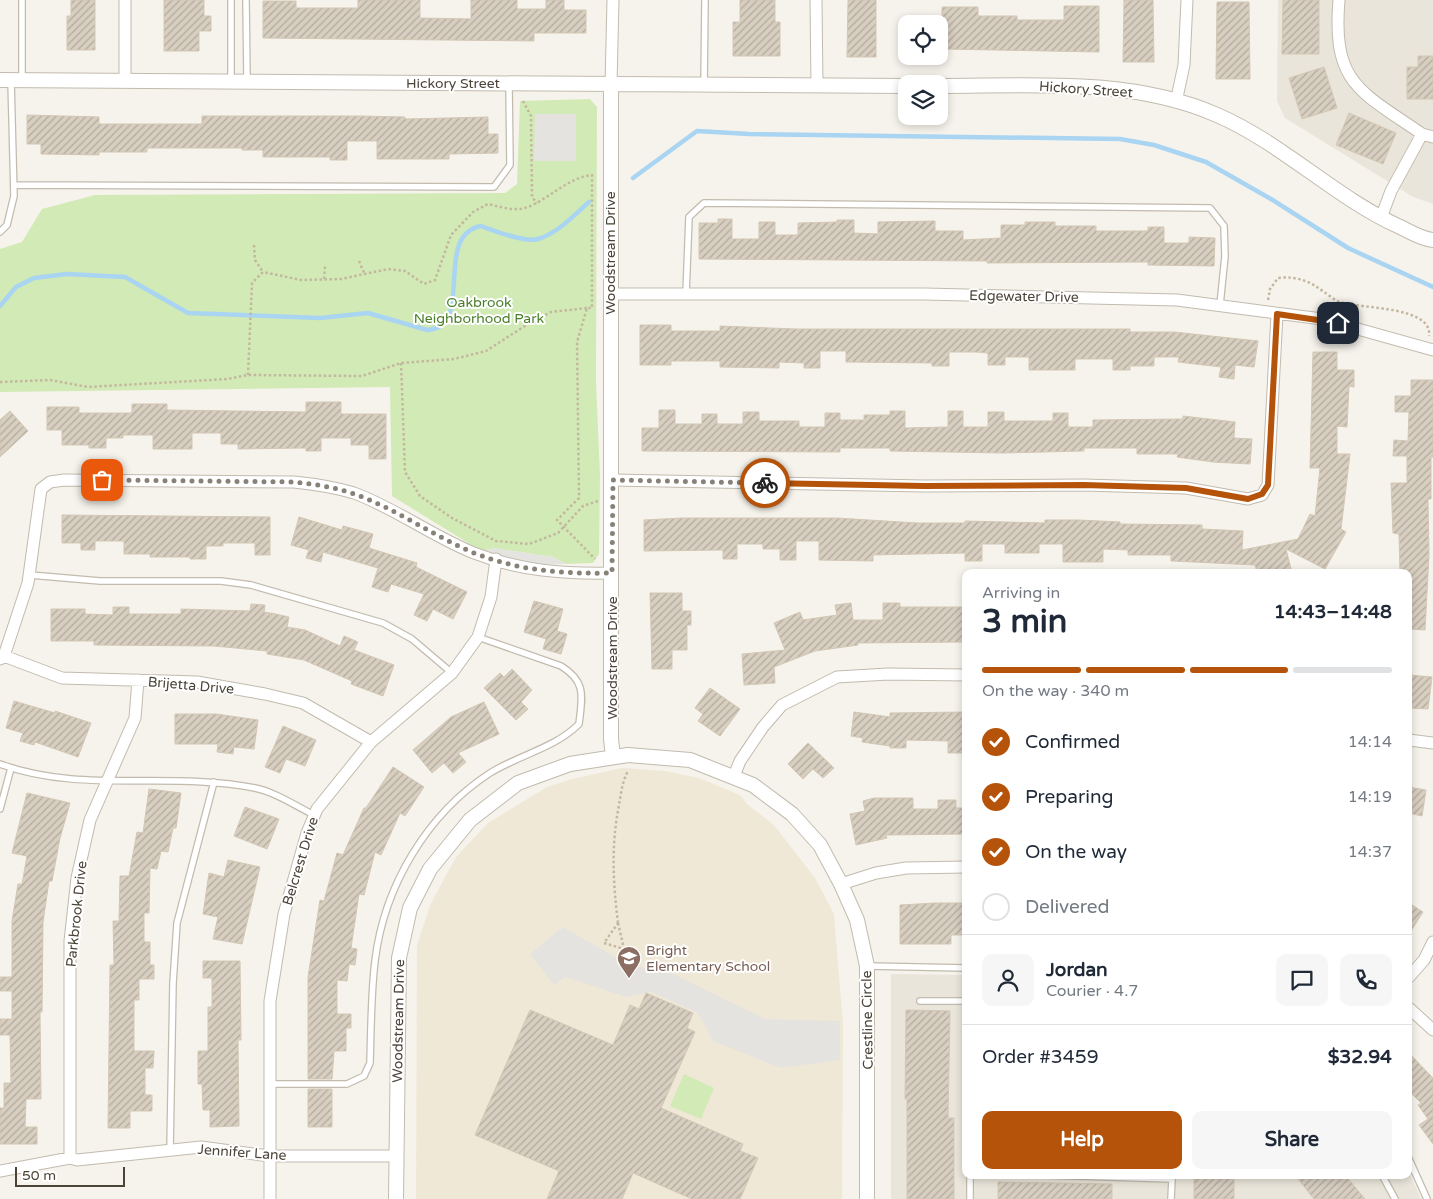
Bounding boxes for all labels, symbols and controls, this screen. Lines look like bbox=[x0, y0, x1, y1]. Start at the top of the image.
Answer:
map controls bbox=[898, 15, 948, 125]
button: locate bbox=[898, 15, 948, 65]
street label: Hickory Street bbox=[406, 75, 501, 92]
button: layers bbox=[898, 75, 948, 125]
street label: Hickory Street bbox=[1039, 78, 1134, 101]
street label: Woodstream Drive bbox=[602, 191, 619, 315]
street label: Edgewater Drive bbox=[969, 287, 1079, 306]
park label: Oakbrook Neighborhood Park bbox=[414, 294, 545, 327]
pin bbox=[1317, 302, 1359, 344]
icon: home bbox=[1324, 309, 1352, 337]
courier bbox=[740, 458, 790, 508]
pin bbox=[81, 459, 123, 501]
icon: bag bbox=[88, 466, 116, 494]
icon: bike bbox=[751, 469, 779, 497]
text: Arriving in bbox=[982, 583, 1060, 603]
street label: Woodstream Drive bbox=[604, 596, 621, 720]
text: 14:43–14:48 bbox=[1274, 601, 1392, 623]
text: 3 min bbox=[982, 603, 1067, 641]
street label: Brijetta Drive bbox=[147, 673, 235, 698]
text: On the way · 340 m bbox=[982, 681, 1129, 701]
icon: check bbox=[982, 728, 1010, 756]
text: Confirmed bbox=[1025, 731, 1120, 753]
text: 14:14 bbox=[1348, 732, 1392, 752]
icon: check bbox=[982, 783, 1010, 811]
text: Preparing bbox=[1025, 786, 1114, 808]
text: 14:19 bbox=[1348, 787, 1392, 807]
street label: Belcrest Drive bbox=[279, 815, 322, 907]
icon: check bbox=[982, 838, 1010, 866]
text: On the way bbox=[1025, 841, 1127, 863]
text: 14:37 bbox=[1348, 842, 1392, 862]
street label: Parkbrook Drive bbox=[62, 860, 91, 968]
text: Delivered bbox=[1025, 896, 1110, 918]
place label: Bright Elementary School bbox=[646, 942, 770, 975]
school or university icon: Bright Elementary School bbox=[616, 945, 642, 979]
button: person bbox=[982, 954, 1034, 1006]
button: chat bbox=[1276, 954, 1328, 1006]
button: phone bbox=[1340, 954, 1392, 1006]
street label: Woodstream Drive bbox=[389, 959, 408, 1083]
text: Jordan bbox=[1046, 959, 1108, 981]
street label: Crestline Circle bbox=[858, 970, 877, 1070]
text: Courier · 4.7 bbox=[1046, 981, 1138, 1001]
text: Order #3459 bbox=[982, 1046, 1099, 1068]
text: $32.94 bbox=[1328, 1046, 1392, 1068]
button: Help bbox=[982, 1111, 1182, 1169]
button: Share bbox=[1192, 1111, 1392, 1169]
street label: Jennifer Lane bbox=[197, 1141, 287, 1164]
scale bar bbox=[15, 1164, 125, 1187]
text: 50 m bbox=[22, 1167, 56, 1184]

